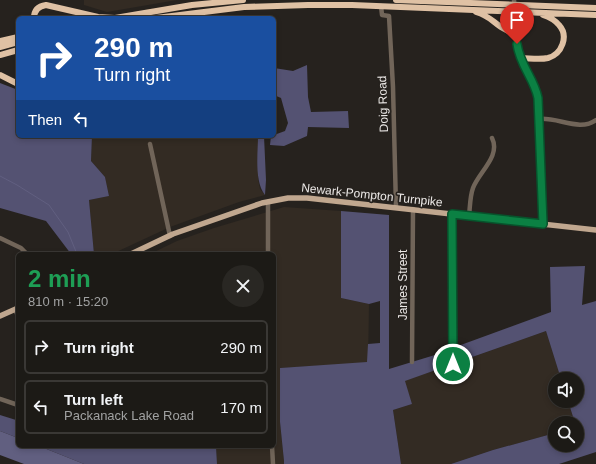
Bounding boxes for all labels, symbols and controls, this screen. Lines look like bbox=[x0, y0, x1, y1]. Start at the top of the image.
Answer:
pin bbox=[500, 3, 534, 44]
icon: arrive bbox=[506, 9, 528, 31]
icon: right bbox=[28, 32, 80, 84]
text: 290 m bbox=[94, 32, 173, 63]
text: Turn right bbox=[94, 65, 170, 85]
street label: Doig Road bbox=[375, 75, 391, 133]
icon: left bbox=[70, 108, 92, 130]
text: Then bbox=[28, 111, 62, 128]
street label: Newark-Pompton Turnpike bbox=[301, 181, 444, 209]
street label: James Street bbox=[396, 249, 410, 320]
text: 2 min bbox=[28, 265, 91, 292]
button: close bbox=[222, 265, 264, 307]
text: 810 m · 15:20 bbox=[28, 294, 108, 309]
icon: right bbox=[30, 336, 52, 358]
text: Turn right bbox=[64, 339, 134, 356]
text: 290 m bbox=[220, 339, 262, 356]
position arrow bbox=[432, 343, 474, 385]
map controls bbox=[548, 372, 584, 452]
button: sound bbox=[548, 372, 584, 408]
text: Turn left bbox=[64, 391, 123, 408]
icon: left bbox=[30, 396, 52, 418]
text: 170 m bbox=[220, 399, 262, 416]
text: Packanack Lake Road bbox=[64, 408, 194, 423]
button: search bbox=[548, 416, 584, 452]

